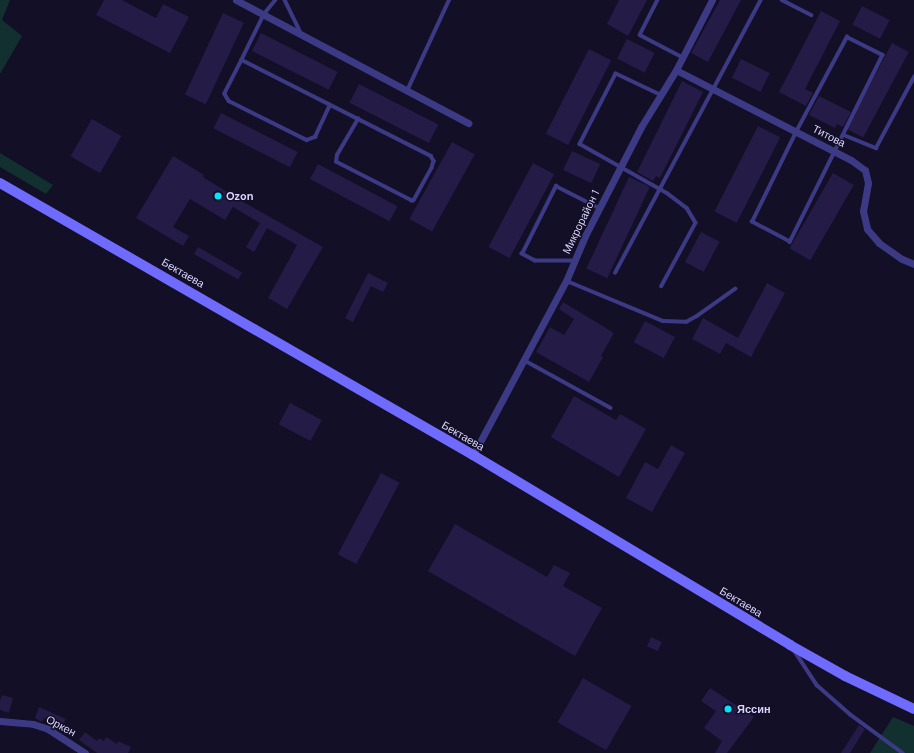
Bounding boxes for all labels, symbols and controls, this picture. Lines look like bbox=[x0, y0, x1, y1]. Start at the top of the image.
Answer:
street label: Титова bbox=[810, 122, 848, 150]
street label: Микрорайон 1 bbox=[560, 188, 602, 256]
place label: Ozon bbox=[226, 189, 254, 203]
marker: Ozon bbox=[213, 191, 223, 201]
street label: Бектаева bbox=[159, 255, 207, 291]
street label: Бектаева bbox=[439, 418, 487, 454]
street label: Бектаева bbox=[717, 584, 765, 620]
place label: Яссин bbox=[737, 702, 771, 716]
marker: Яссин bbox=[722, 703, 734, 715]
street label: Оркен bbox=[44, 713, 78, 739]

